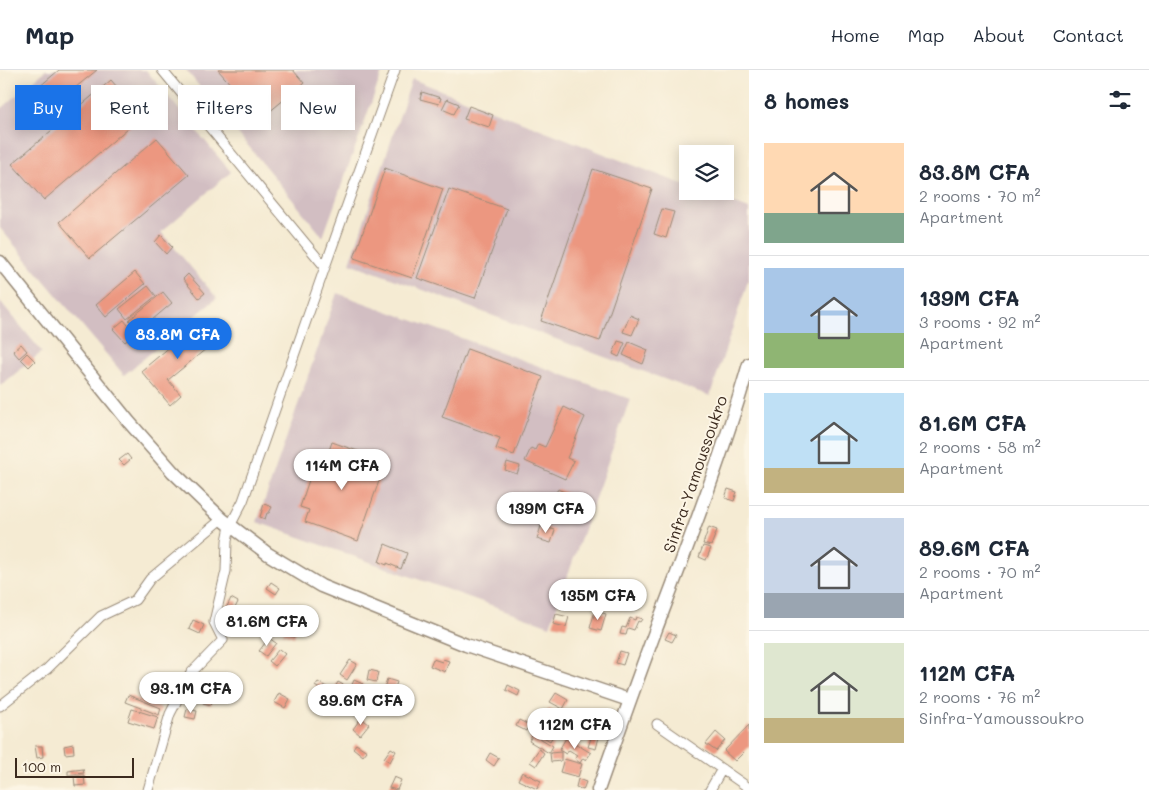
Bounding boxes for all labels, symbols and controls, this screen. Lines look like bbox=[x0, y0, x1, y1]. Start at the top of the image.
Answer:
text: Map bbox=[25, 19, 74, 50]
text: Home bbox=[831, 23, 880, 47]
text: Map bbox=[908, 23, 944, 47]
text: About bbox=[972, 23, 1025, 47]
text: Contact bbox=[1053, 23, 1124, 47]
chip: Buy bbox=[15, 85, 81, 130]
chip: Rent bbox=[91, 85, 168, 130]
chip: Filters bbox=[178, 85, 271, 130]
chip: New bbox=[281, 85, 355, 130]
icon: filters bbox=[1106, 86, 1134, 114]
text: 8 homes bbox=[764, 87, 849, 114]
map controls bbox=[679, 145, 734, 200]
button: layers bbox=[679, 145, 734, 200]
text: 83.8M CFA bbox=[919, 158, 1030, 185]
icon: home bbox=[804, 163, 864, 223]
text: 2 rooms · 70 m² bbox=[919, 185, 1040, 206]
text: Apartment bbox=[919, 206, 1004, 227]
text: 139M CFA bbox=[919, 284, 1020, 311]
icon: home bbox=[804, 288, 864, 348]
text: 3 rooms · 92 m² bbox=[919, 311, 1041, 332]
pin: 83.8M CFA bbox=[121, 318, 235, 360]
text: 83.8M CFA bbox=[136, 323, 220, 344]
text: Apartment bbox=[919, 332, 1004, 353]
street label: Sinfra-Yamoussoukro bbox=[658, 392, 731, 555]
text: 81.6M CFA bbox=[919, 409, 1027, 436]
icon: home bbox=[804, 413, 864, 473]
text: 2 rooms · 58 m² bbox=[919, 436, 1041, 457]
pin: 114M CFA bbox=[290, 448, 394, 491]
text: 114M CFA bbox=[305, 454, 379, 475]
text: Apartment bbox=[919, 457, 1004, 478]
pin: 139M CFA bbox=[494, 492, 598, 534]
text: 139M CFA bbox=[508, 497, 584, 518]
text: 89.6M CFA bbox=[919, 534, 1030, 561]
icon: home bbox=[804, 538, 864, 598]
text: 2 rooms · 70 m² bbox=[919, 561, 1040, 582]
pin: 135M CFA bbox=[546, 578, 650, 621]
text: Apartment bbox=[919, 582, 1004, 603]
text: 135M CFA bbox=[560, 584, 636, 605]
pin: 81.6M CFA bbox=[210, 604, 324, 647]
text: 81.6M CFA bbox=[226, 610, 308, 631]
text: 112M CFA bbox=[919, 659, 1015, 686]
icon: home bbox=[804, 663, 864, 723]
pin: 93.1M CFA bbox=[134, 672, 248, 714]
text: 93.1M CFA bbox=[150, 677, 232, 698]
pin: 89.6M CFA bbox=[304, 684, 418, 726]
text: 2 rooms · 76 m² bbox=[919, 686, 1040, 707]
text: 89.6M CFA bbox=[319, 689, 403, 710]
text: Sinfra-Yamoussoukro bbox=[919, 707, 1084, 728]
pin: 112M CFA bbox=[523, 708, 627, 750]
text: 112M CFA bbox=[538, 713, 612, 734]
scale bar bbox=[15, 755, 134, 778]
text: 100 m bbox=[22, 757, 61, 776]

